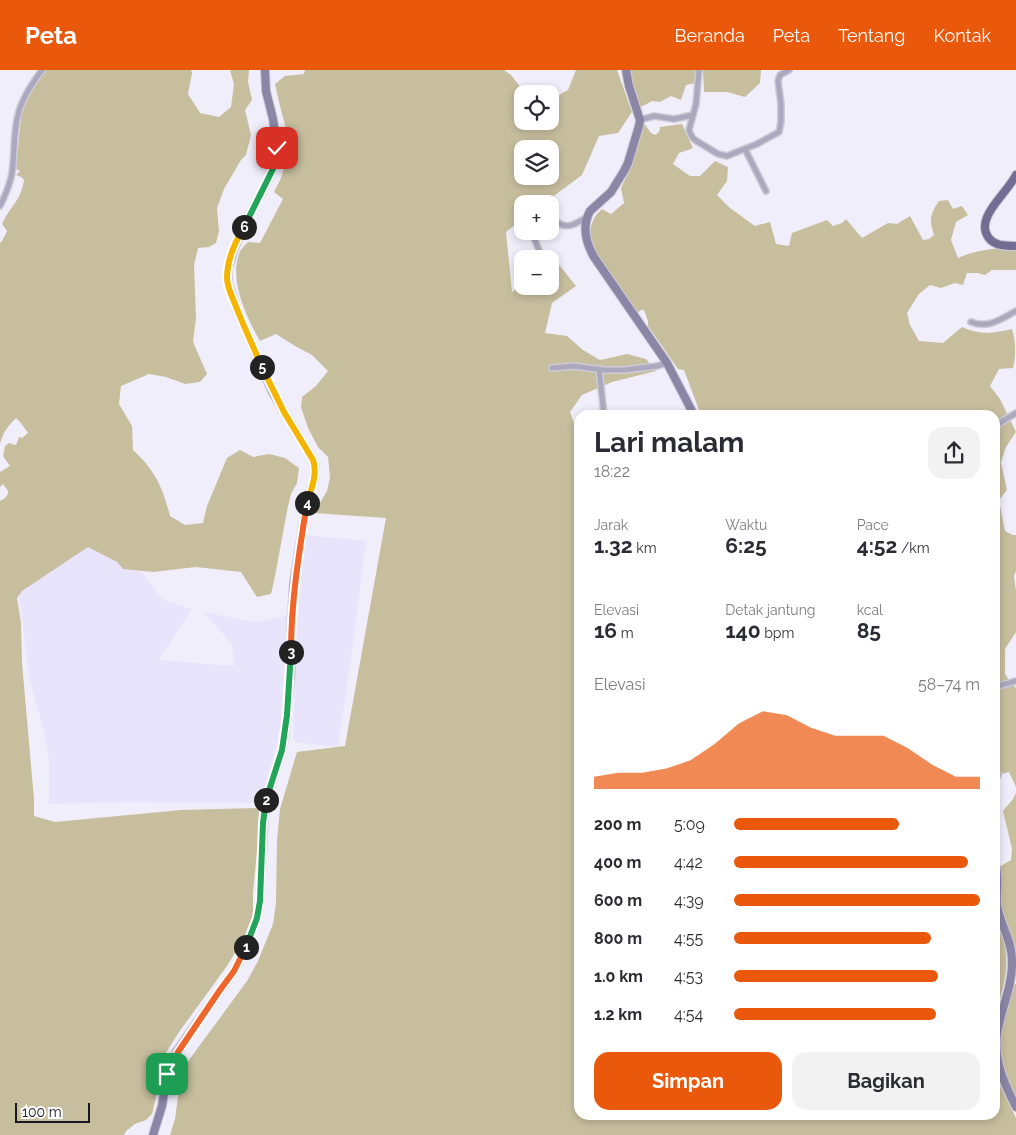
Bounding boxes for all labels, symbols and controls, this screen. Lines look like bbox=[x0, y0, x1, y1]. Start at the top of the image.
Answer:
text: Peta bbox=[25, 21, 77, 50]
text: Beranda bbox=[675, 25, 745, 46]
text: Peta bbox=[773, 25, 810, 46]
text: Tentang bbox=[838, 25, 905, 46]
text: Kontak bbox=[933, 25, 991, 46]
map controls bbox=[514, 85, 559, 295]
button: locate bbox=[514, 85, 559, 130]
pin bbox=[256, 127, 298, 169]
icon: check bbox=[263, 134, 291, 162]
button: layers bbox=[514, 140, 559, 185]
button: + bbox=[514, 195, 559, 240]
pin: 6 bbox=[232, 214, 256, 240]
text: 6 bbox=[240, 219, 249, 235]
button: − bbox=[514, 250, 559, 295]
pin: 5 bbox=[250, 354, 274, 380]
text: 5 bbox=[259, 359, 266, 375]
text: Lari malam bbox=[594, 426, 744, 459]
button: share bbox=[928, 427, 980, 479]
text: 18:22 bbox=[594, 462, 630, 481]
pin: 4 bbox=[294, 490, 320, 516]
text: 4 bbox=[304, 495, 312, 511]
text: Jarak bbox=[594, 517, 628, 533]
text: Waktu bbox=[725, 517, 767, 533]
text: Pace bbox=[857, 517, 889, 533]
text: 1.32 bbox=[594, 533, 633, 558]
text: 6:25 bbox=[725, 533, 767, 558]
text: 4:52 bbox=[857, 533, 897, 558]
text: km bbox=[633, 540, 657, 556]
text: /km bbox=[897, 540, 930, 556]
text: Elevasi bbox=[594, 602, 639, 618]
text: Detak jantung bbox=[725, 602, 816, 618]
text: kcal bbox=[857, 602, 883, 618]
text: 16 bbox=[594, 618, 617, 643]
text: 140 bbox=[725, 618, 761, 643]
text: 85 bbox=[857, 618, 881, 643]
text: m bbox=[617, 625, 634, 641]
text: bpm bbox=[761, 625, 794, 641]
pin: 3 bbox=[278, 640, 304, 664]
text: 3 bbox=[288, 644, 295, 660]
text: Elevasi bbox=[594, 675, 646, 694]
text: 58–74 m bbox=[918, 675, 980, 694]
pin: 2 bbox=[254, 788, 278, 812]
text: 2 bbox=[263, 792, 270, 808]
text: 200 m bbox=[594, 815, 641, 834]
text: 5:09 bbox=[674, 815, 705, 834]
text: 400 m bbox=[594, 853, 642, 872]
text: 4:42 bbox=[674, 853, 703, 872]
text: 600 m bbox=[594, 891, 642, 910]
text: 4:39 bbox=[674, 891, 704, 910]
text: 800 m bbox=[594, 929, 642, 948]
text: 4:55 bbox=[674, 929, 703, 948]
pin: 1 bbox=[234, 934, 258, 960]
text: 1 bbox=[243, 939, 250, 955]
text: 1.0 km bbox=[594, 967, 643, 986]
text: 4:53 bbox=[674, 967, 703, 986]
text: 1.2 km bbox=[594, 1005, 642, 1024]
text: 4:54 bbox=[674, 1005, 703, 1024]
button: Simpan bbox=[594, 1052, 782, 1110]
button: Bagikan bbox=[792, 1052, 980, 1110]
pin bbox=[146, 1053, 188, 1095]
icon: arrive bbox=[153, 1060, 181, 1088]
scale bar bbox=[15, 1100, 90, 1123]
text: 100 m bbox=[22, 1104, 62, 1120]

